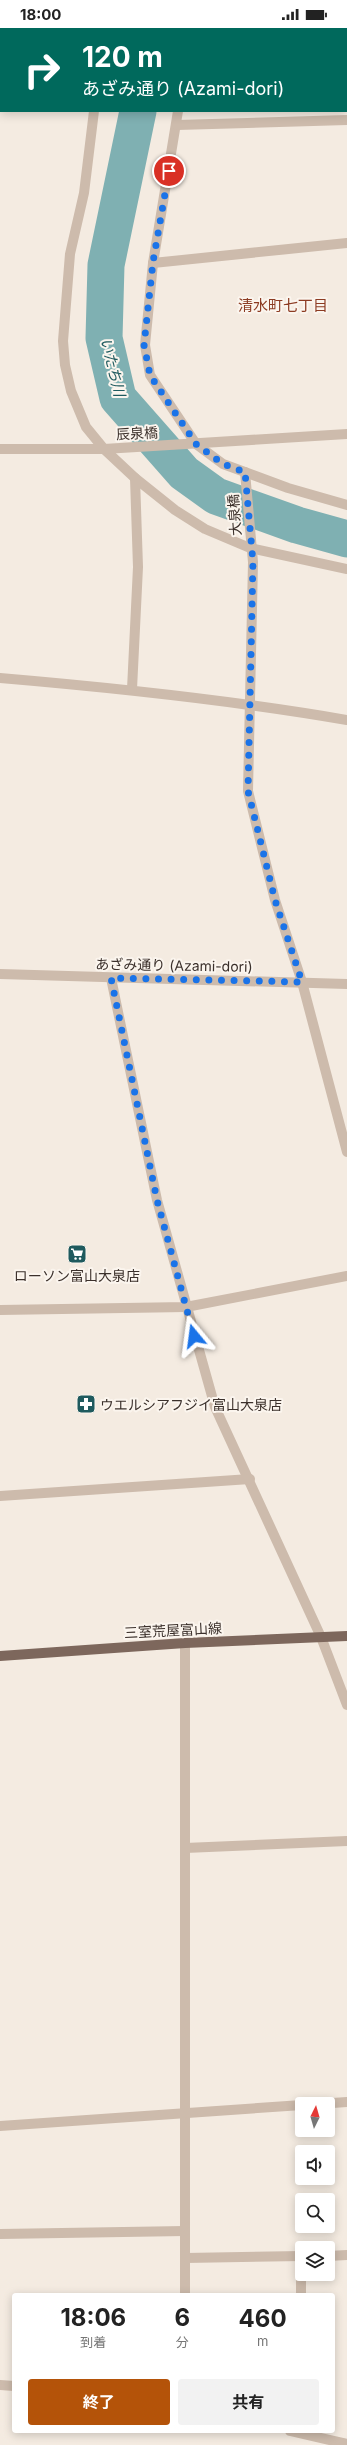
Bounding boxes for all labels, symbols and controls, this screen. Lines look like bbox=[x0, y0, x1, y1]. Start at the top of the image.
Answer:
text: 18:00 bbox=[20, 5, 61, 24]
text: 120 m bbox=[82, 40, 163, 74]
icon: right bbox=[16, 44, 68, 96]
text: あざみ通り (Azami-dori) bbox=[82, 78, 284, 99]
pin bbox=[152, 154, 186, 188]
icon: arrive bbox=[158, 160, 180, 182]
district label: 清水町七丁目 bbox=[238, 296, 328, 315]
water label: いたち川 bbox=[97, 336, 130, 400]
street label: 辰泉橋 bbox=[116, 423, 158, 443]
street label: 大泉橋 bbox=[224, 493, 244, 537]
street label: あざみ通り (Azami-dori) bbox=[95, 955, 253, 975]
supermarket icon: ローソン富山大泉店 bbox=[66, 1243, 88, 1265]
place label: ローソン富山大泉店 bbox=[14, 1267, 140, 1284]
position arrow bbox=[173, 1315, 215, 1357]
pharmacy icon: ウエルシアフジイ富山大泉店 bbox=[75, 1393, 97, 1415]
place label: ウエルシアフジイ富山大泉店 bbox=[100, 1396, 282, 1413]
street label: 三室荒屋富山線 bbox=[124, 1619, 222, 1641]
north arrow bbox=[295, 2097, 335, 2137]
map controls bbox=[295, 2097, 335, 2281]
button: sound bbox=[295, 2145, 335, 2185]
button: search bbox=[295, 2193, 335, 2233]
button: layers bbox=[295, 2241, 335, 2281]
text: 18:06 bbox=[60, 2303, 126, 2332]
text: 6 bbox=[175, 2303, 190, 2332]
text: 460 bbox=[239, 2304, 287, 2333]
text: m bbox=[257, 2333, 268, 2349]
text: 到着 bbox=[80, 2334, 106, 2350]
text: 分 bbox=[176, 2334, 189, 2350]
button: 終了 bbox=[28, 2379, 170, 2425]
button: 共有 bbox=[178, 2379, 319, 2425]

